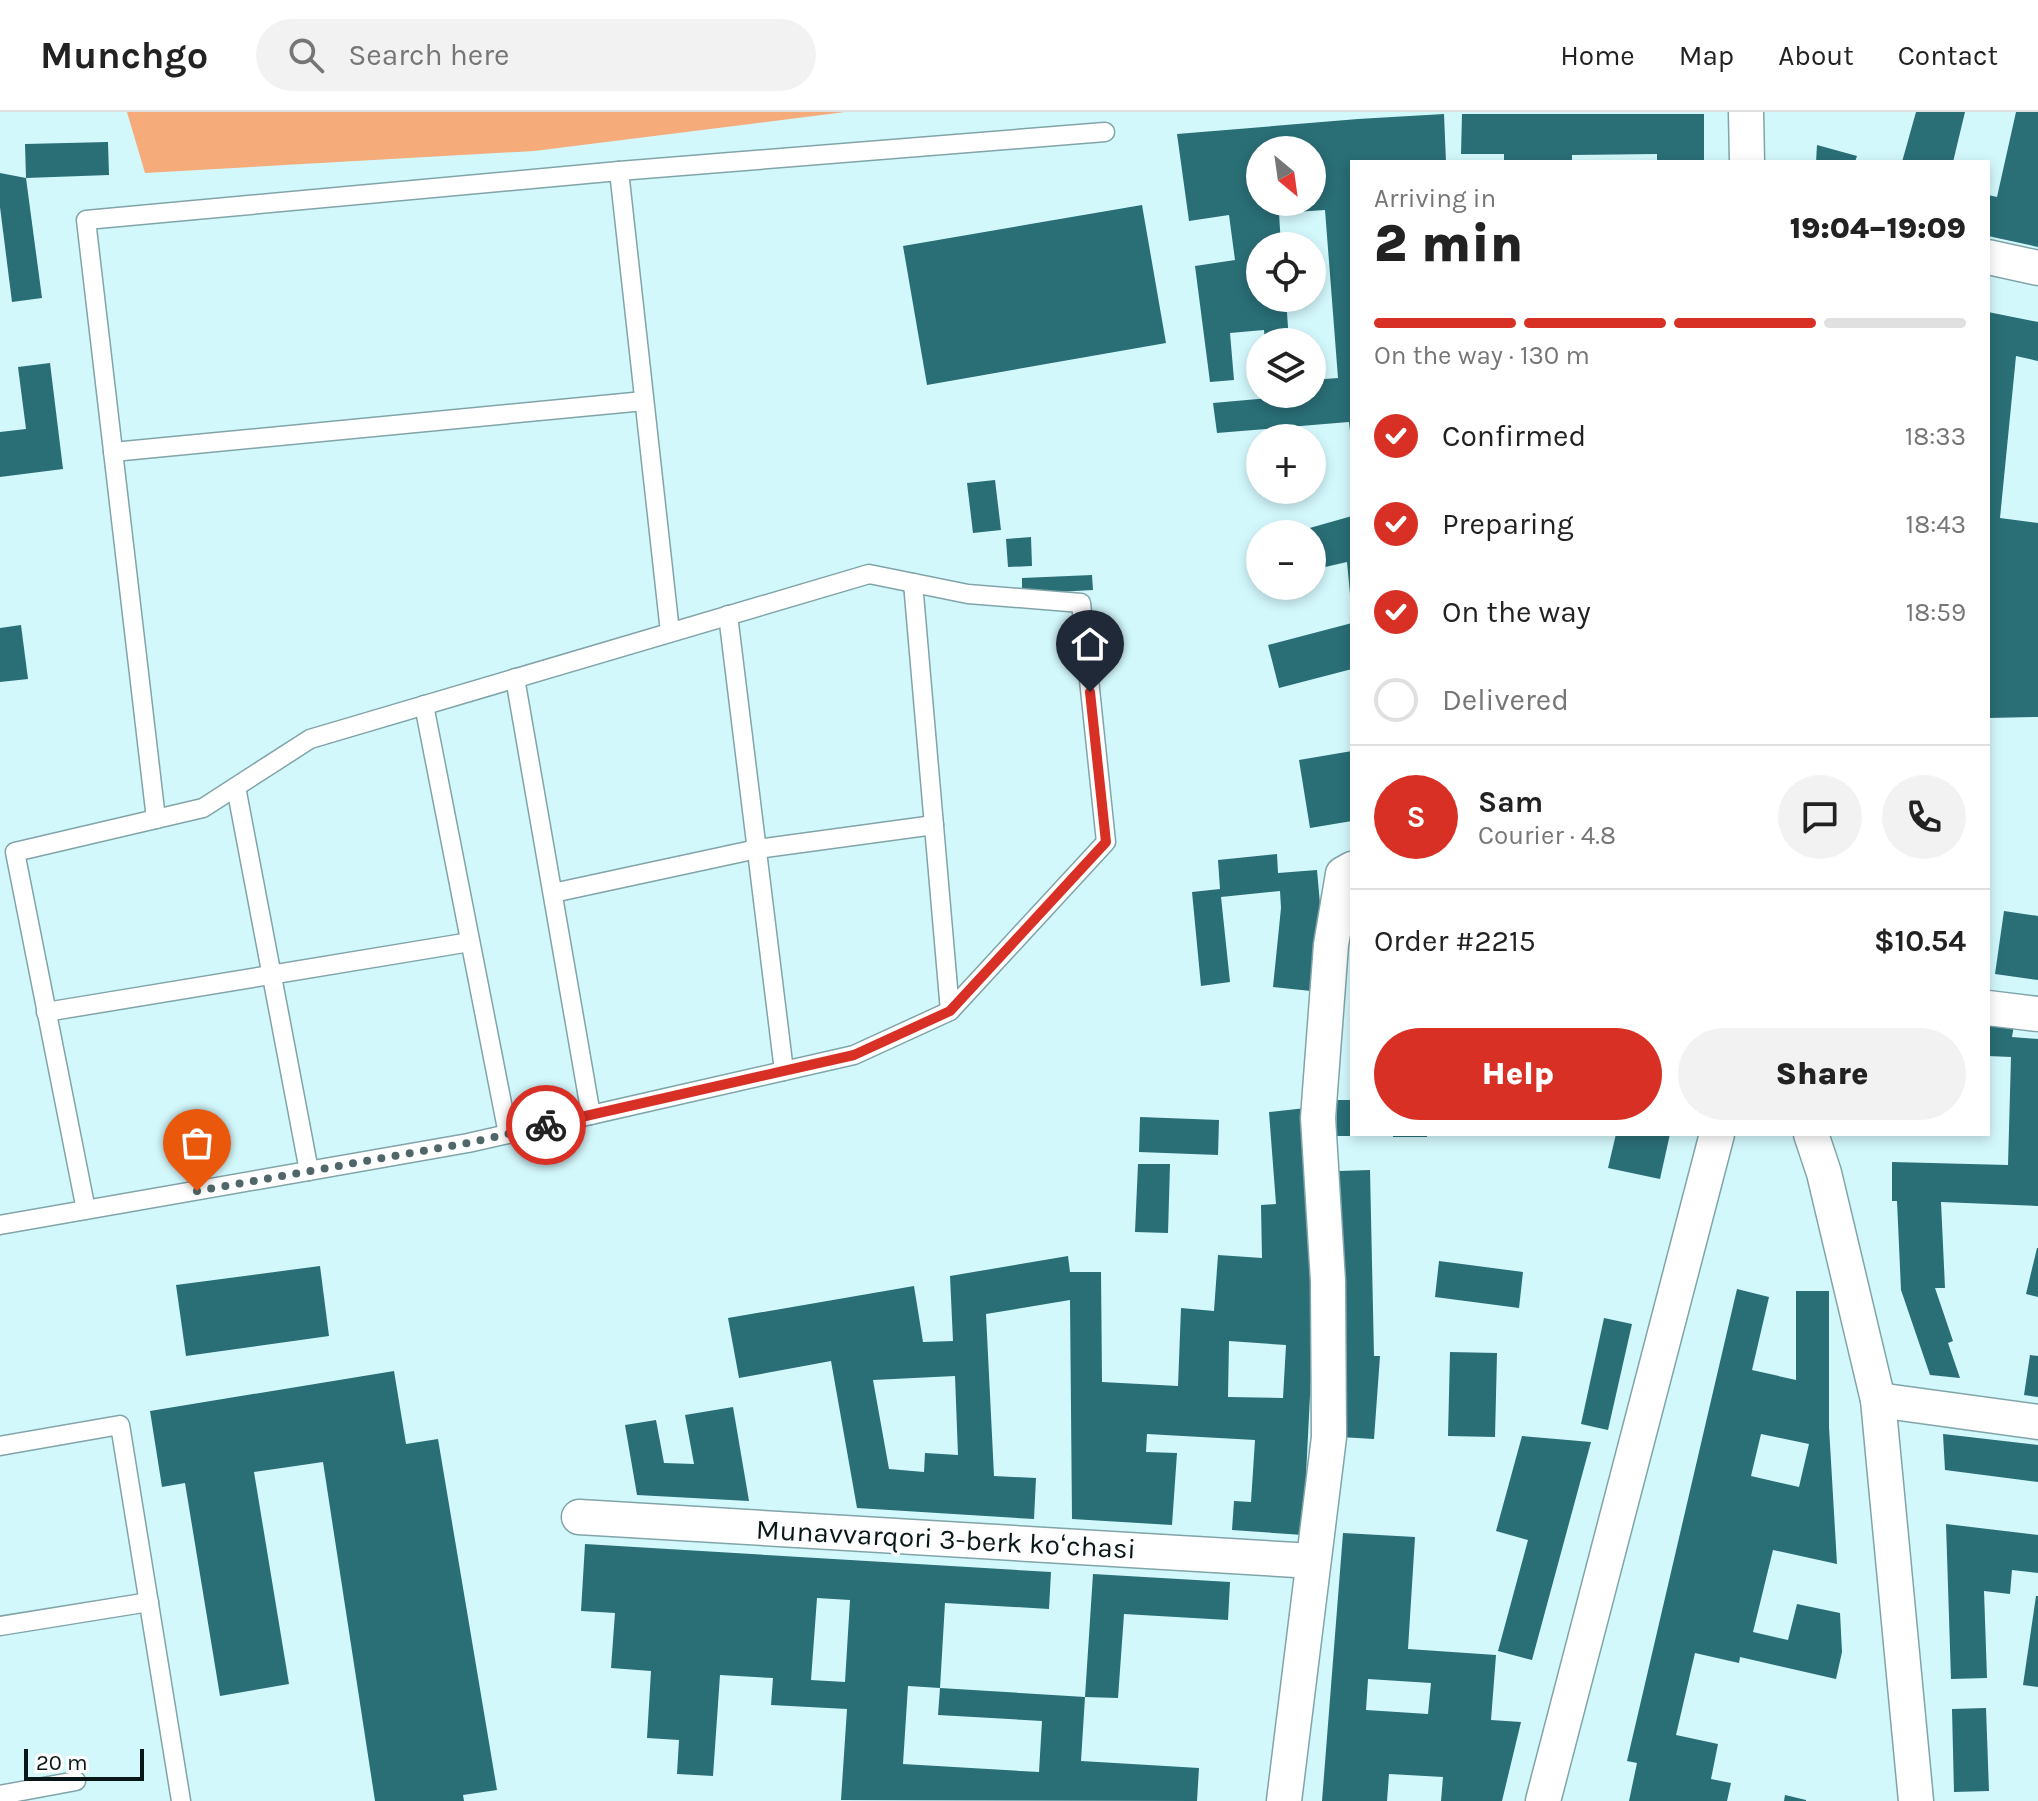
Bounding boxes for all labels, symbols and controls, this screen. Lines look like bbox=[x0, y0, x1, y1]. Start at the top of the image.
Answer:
search box bbox=[256, 19, 816, 91]
text: Munchgo bbox=[40, 33, 208, 78]
icon: search bbox=[284, 33, 328, 77]
text: Search here bbox=[348, 37, 510, 73]
text: Home bbox=[1560, 39, 1635, 72]
text: Map bbox=[1679, 39, 1734, 72]
text: About bbox=[1778, 39, 1854, 72]
text: Contact bbox=[1898, 39, 1998, 72]
north arrow bbox=[1246, 136, 1326, 216]
map controls bbox=[1246, 136, 1326, 600]
text: Arriving in bbox=[1374, 183, 1496, 214]
text: 19:04–19:09 bbox=[1790, 210, 1966, 246]
text: 2 min bbox=[1374, 213, 1523, 274]
button: locate bbox=[1246, 232, 1326, 312]
button: layers bbox=[1246, 328, 1326, 408]
text: On the way · 130 m bbox=[1374, 340, 1590, 371]
icon: check bbox=[1374, 414, 1418, 458]
text: Confirmed bbox=[1442, 418, 1586, 454]
text: 18:33 bbox=[1905, 421, 1966, 452]
button: + bbox=[1246, 424, 1326, 504]
icon: check bbox=[1374, 502, 1418, 546]
text: Preparing bbox=[1442, 506, 1574, 542]
text: 18:43 bbox=[1906, 509, 1966, 540]
button: − bbox=[1246, 520, 1326, 600]
icon: check bbox=[1374, 590, 1418, 634]
text: On the way bbox=[1442, 594, 1591, 630]
text: 18:59 bbox=[1906, 597, 1966, 628]
pin bbox=[1056, 610, 1124, 692]
icon: home bbox=[1068, 622, 1112, 666]
text: Delivered bbox=[1442, 682, 1569, 718]
button: chat bbox=[1778, 775, 1862, 859]
button: phone bbox=[1882, 775, 1966, 859]
text: Sam bbox=[1478, 784, 1543, 820]
text: S bbox=[1406, 799, 1426, 835]
text: Courier · 4.8 bbox=[1478, 820, 1616, 851]
text: Order #2215 bbox=[1374, 923, 1536, 959]
text: $10.54 bbox=[1874, 923, 1966, 959]
button: Help bbox=[1374, 1028, 1662, 1120]
button: Share bbox=[1678, 1028, 1966, 1120]
courier bbox=[506, 1085, 586, 1165]
icon: bike bbox=[524, 1103, 568, 1147]
pin bbox=[163, 1109, 231, 1191]
icon: bag bbox=[175, 1121, 219, 1165]
street label: Munavvarqori 3-berk koʻchasi bbox=[755, 1513, 1137, 1565]
scale bar bbox=[24, 1745, 144, 1781]
text: 20 m bbox=[36, 1750, 88, 1776]

